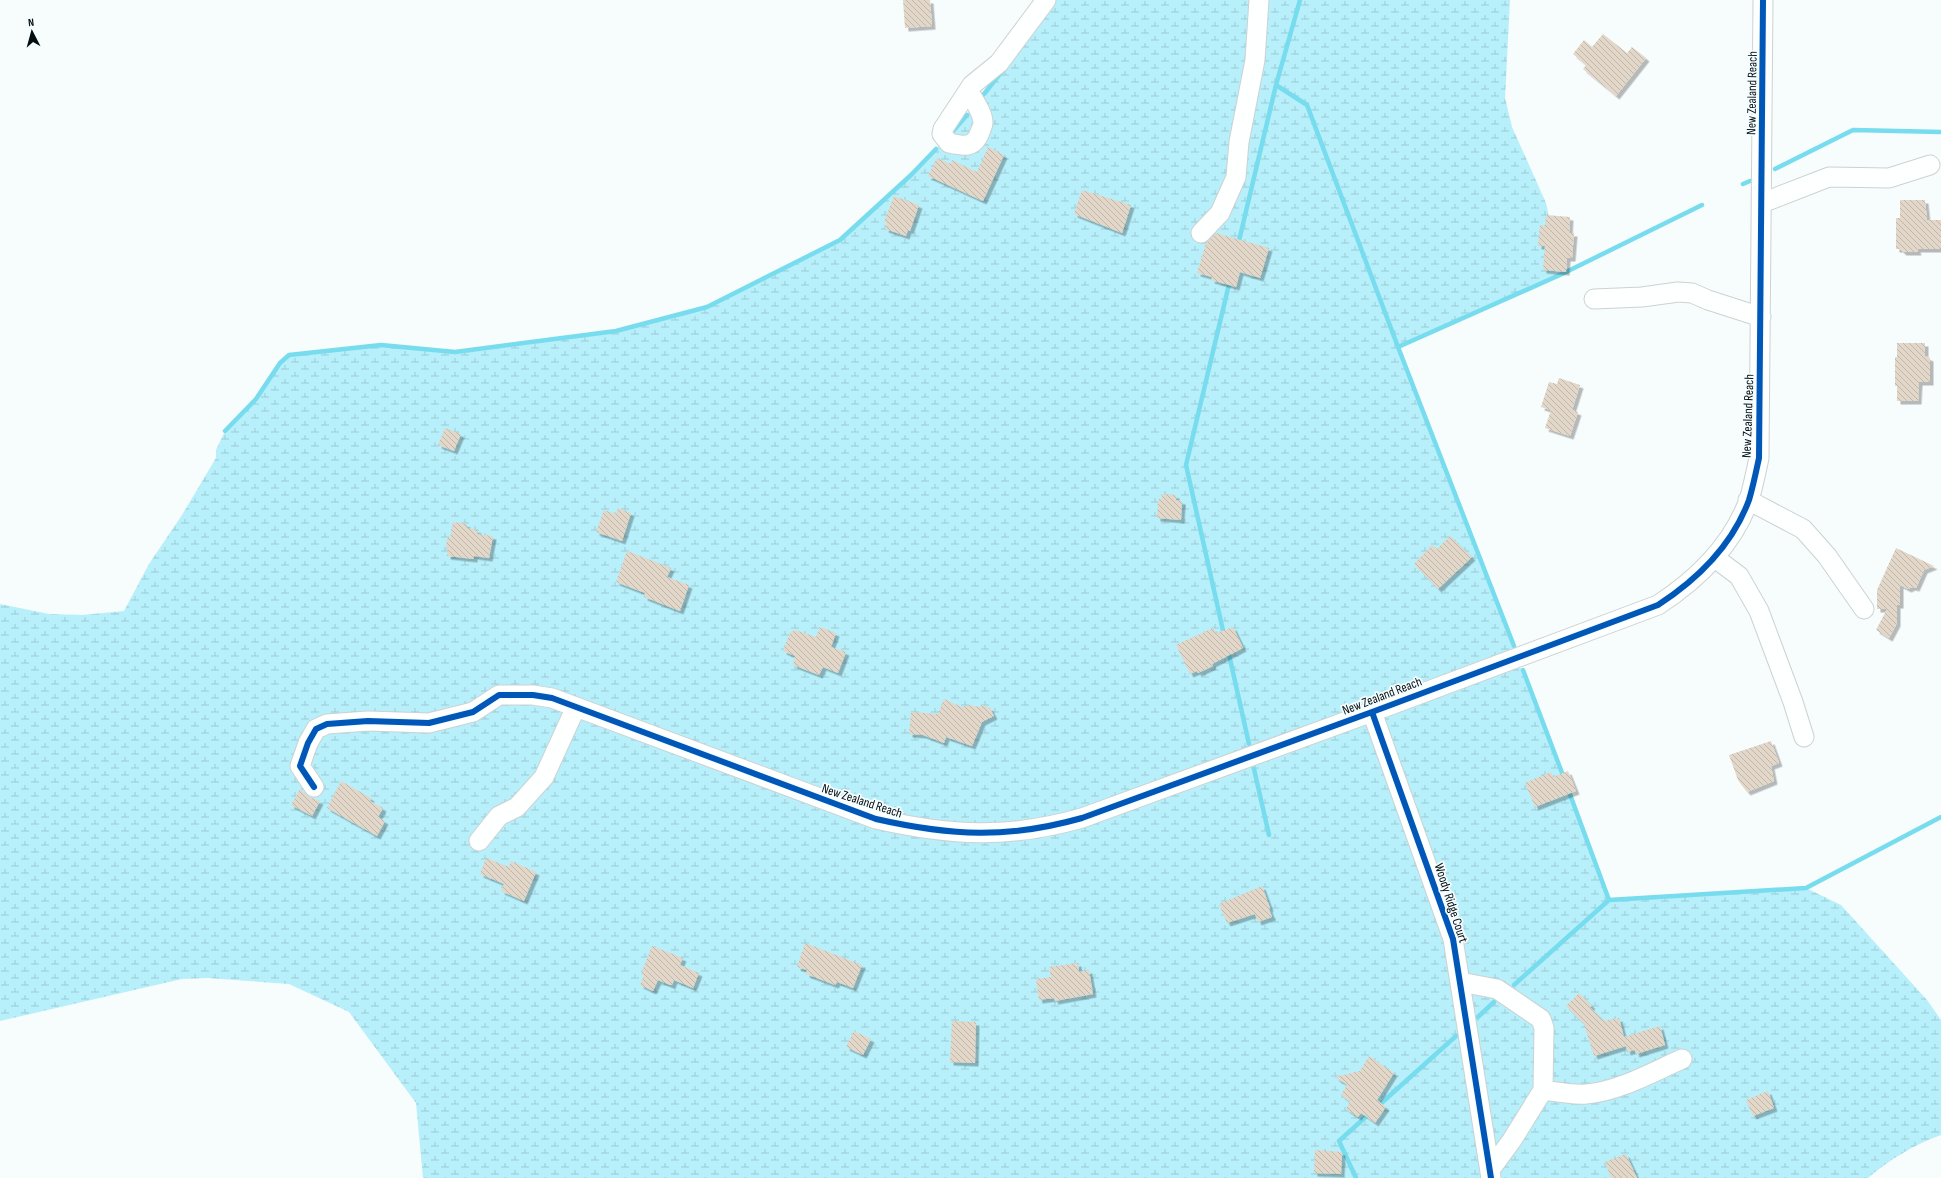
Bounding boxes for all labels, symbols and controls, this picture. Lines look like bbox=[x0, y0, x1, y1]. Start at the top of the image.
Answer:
north arrow bbox=[12, 12, 52, 52]
text: N bbox=[27, 16, 35, 29]
street label: New Zealand Reach bbox=[1743, 51, 1761, 135]
street label: New Zealand Reach bbox=[1739, 374, 1757, 458]
street label: New Zealand Reach bbox=[1340, 674, 1424, 718]
street label: New Zealand Reach bbox=[820, 780, 904, 822]
street label: Woody Ridge Court bbox=[1431, 861, 1471, 945]

